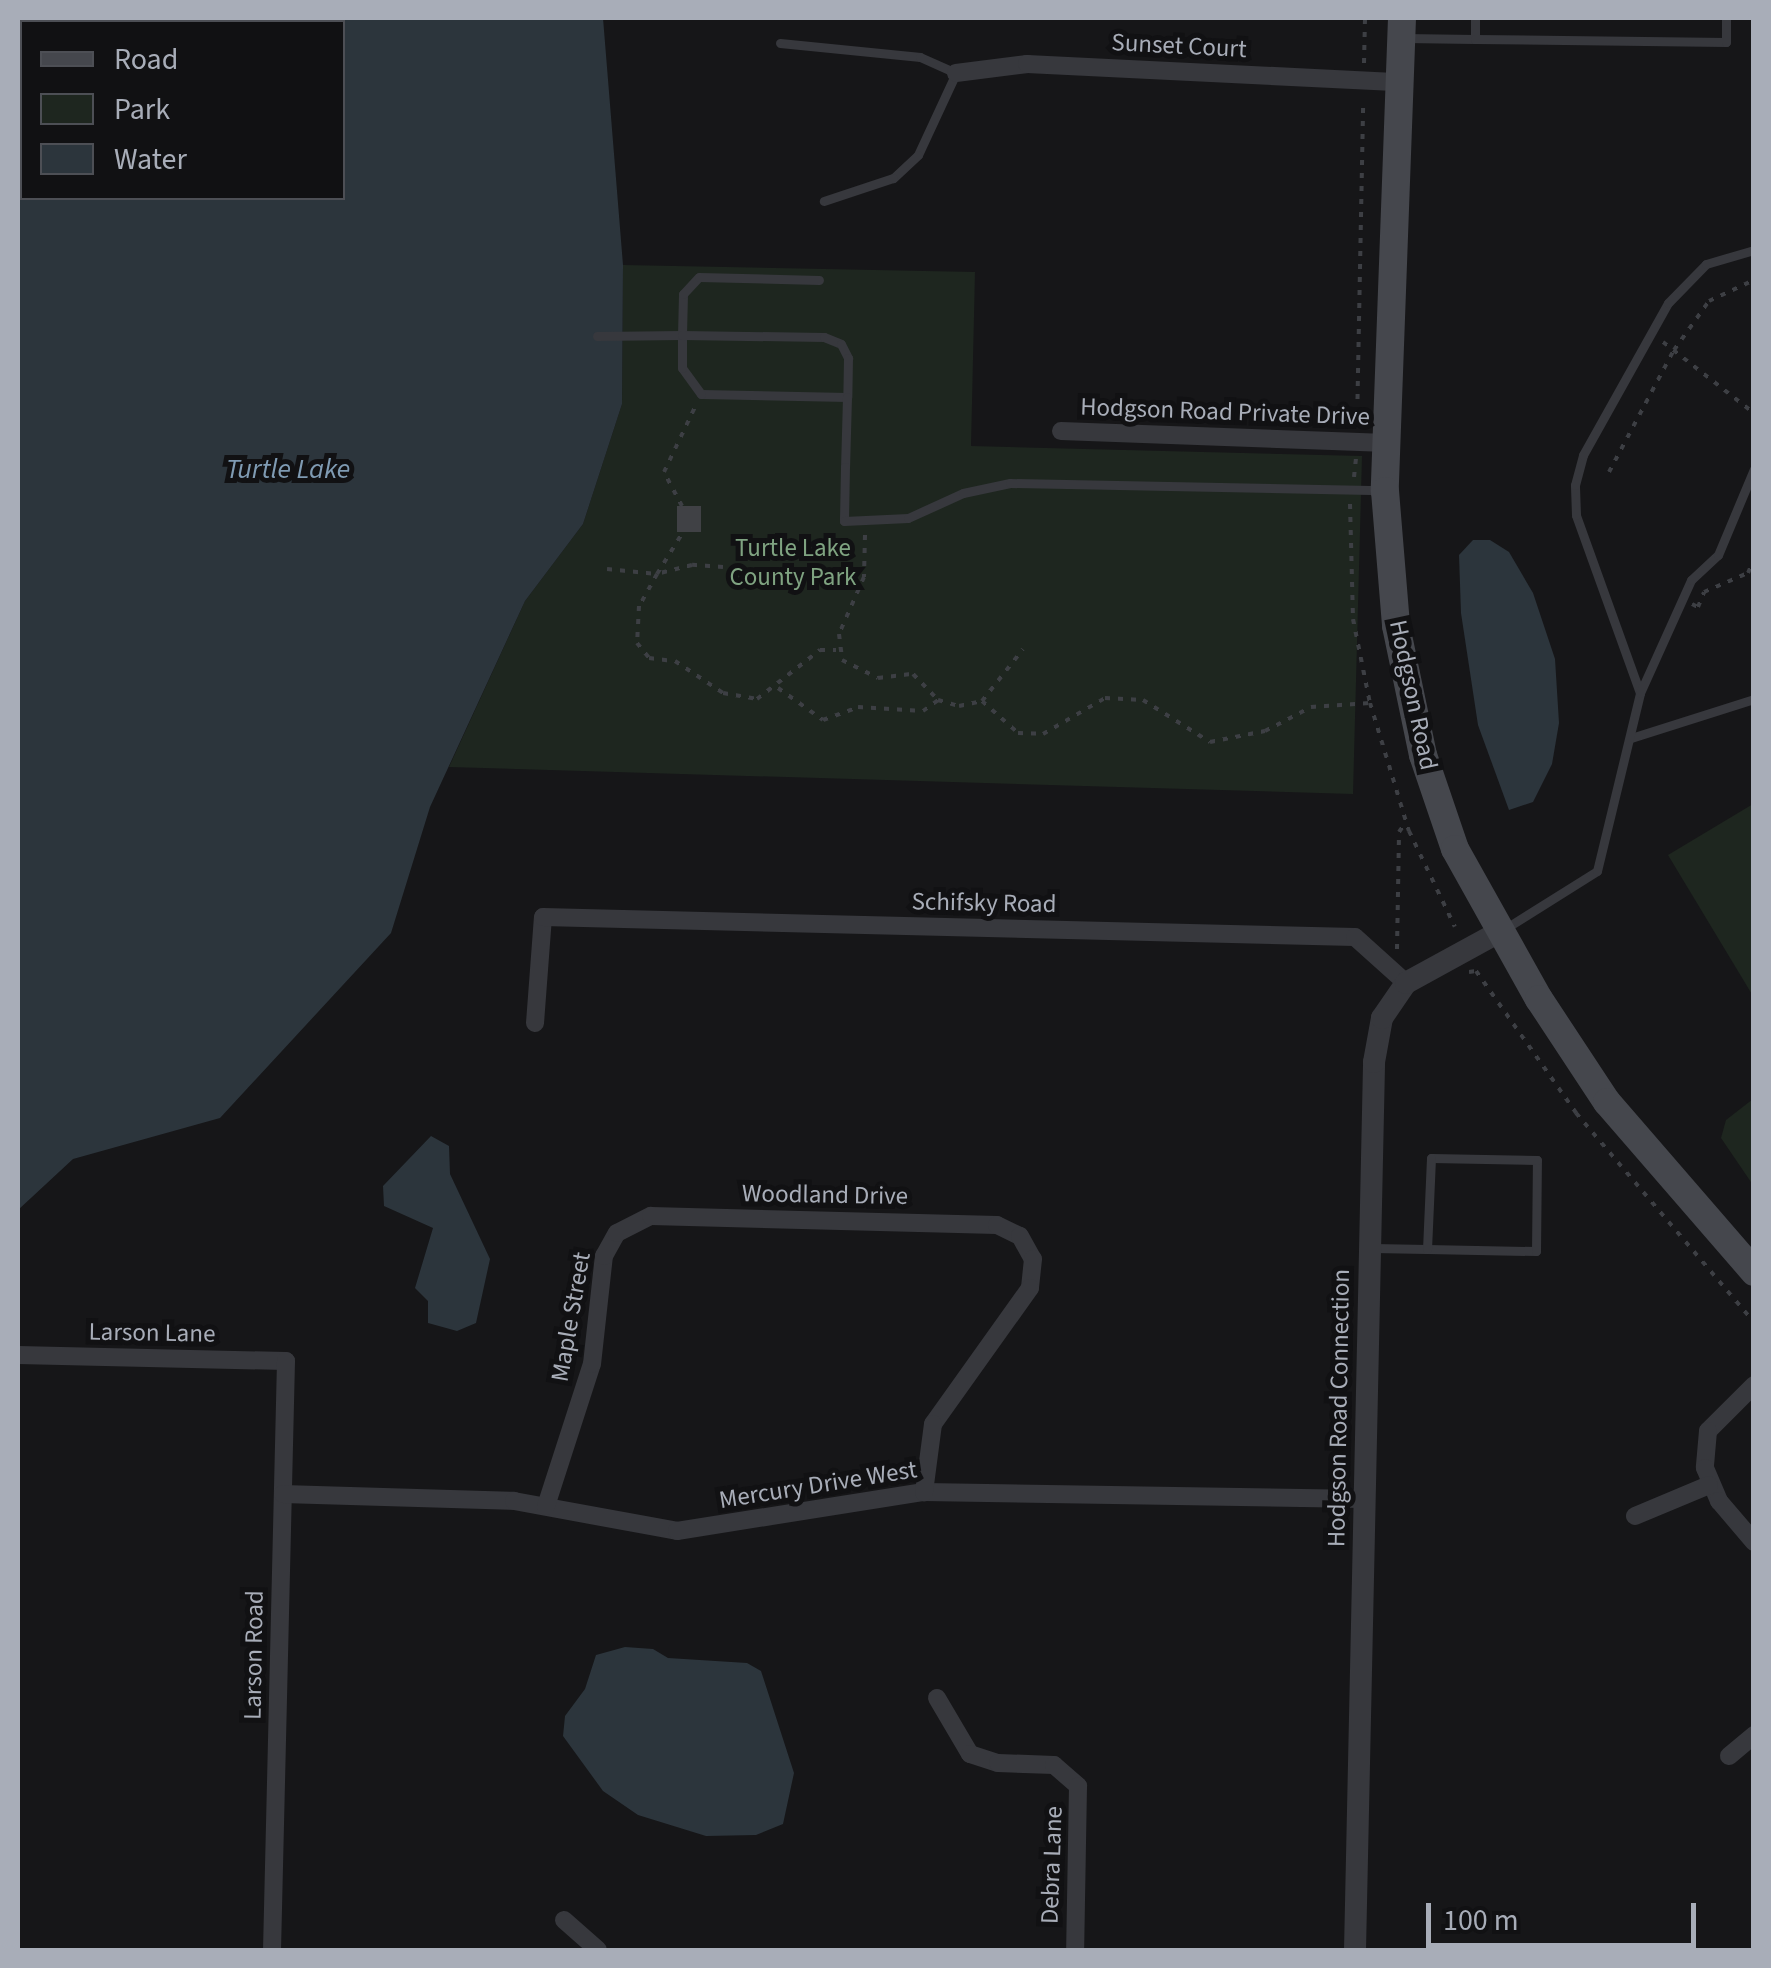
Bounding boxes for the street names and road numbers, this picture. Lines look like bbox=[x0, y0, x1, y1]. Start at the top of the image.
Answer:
street label: Sunset Court bbox=[1111, 27, 1247, 65]
street label: Hodgson Road Private Drive bbox=[1080, 392, 1370, 432]
street label: Hodgson Road bbox=[1382, 617, 1444, 773]
street label: Schifsky Road bbox=[911, 887, 1057, 919]
street label: Woodland Drive bbox=[742, 1179, 908, 1211]
street label: Maple Street bbox=[545, 1250, 597, 1384]
street label: Hodgson Road Connection bbox=[1322, 1269, 1356, 1547]
street label: Larson Lane bbox=[88, 1317, 216, 1349]
street label: Mercury Drive West bbox=[717, 1455, 919, 1515]
street label: Larson Road bbox=[238, 1590, 270, 1720]
street label: Debra Lane bbox=[1035, 1805, 1069, 1925]

